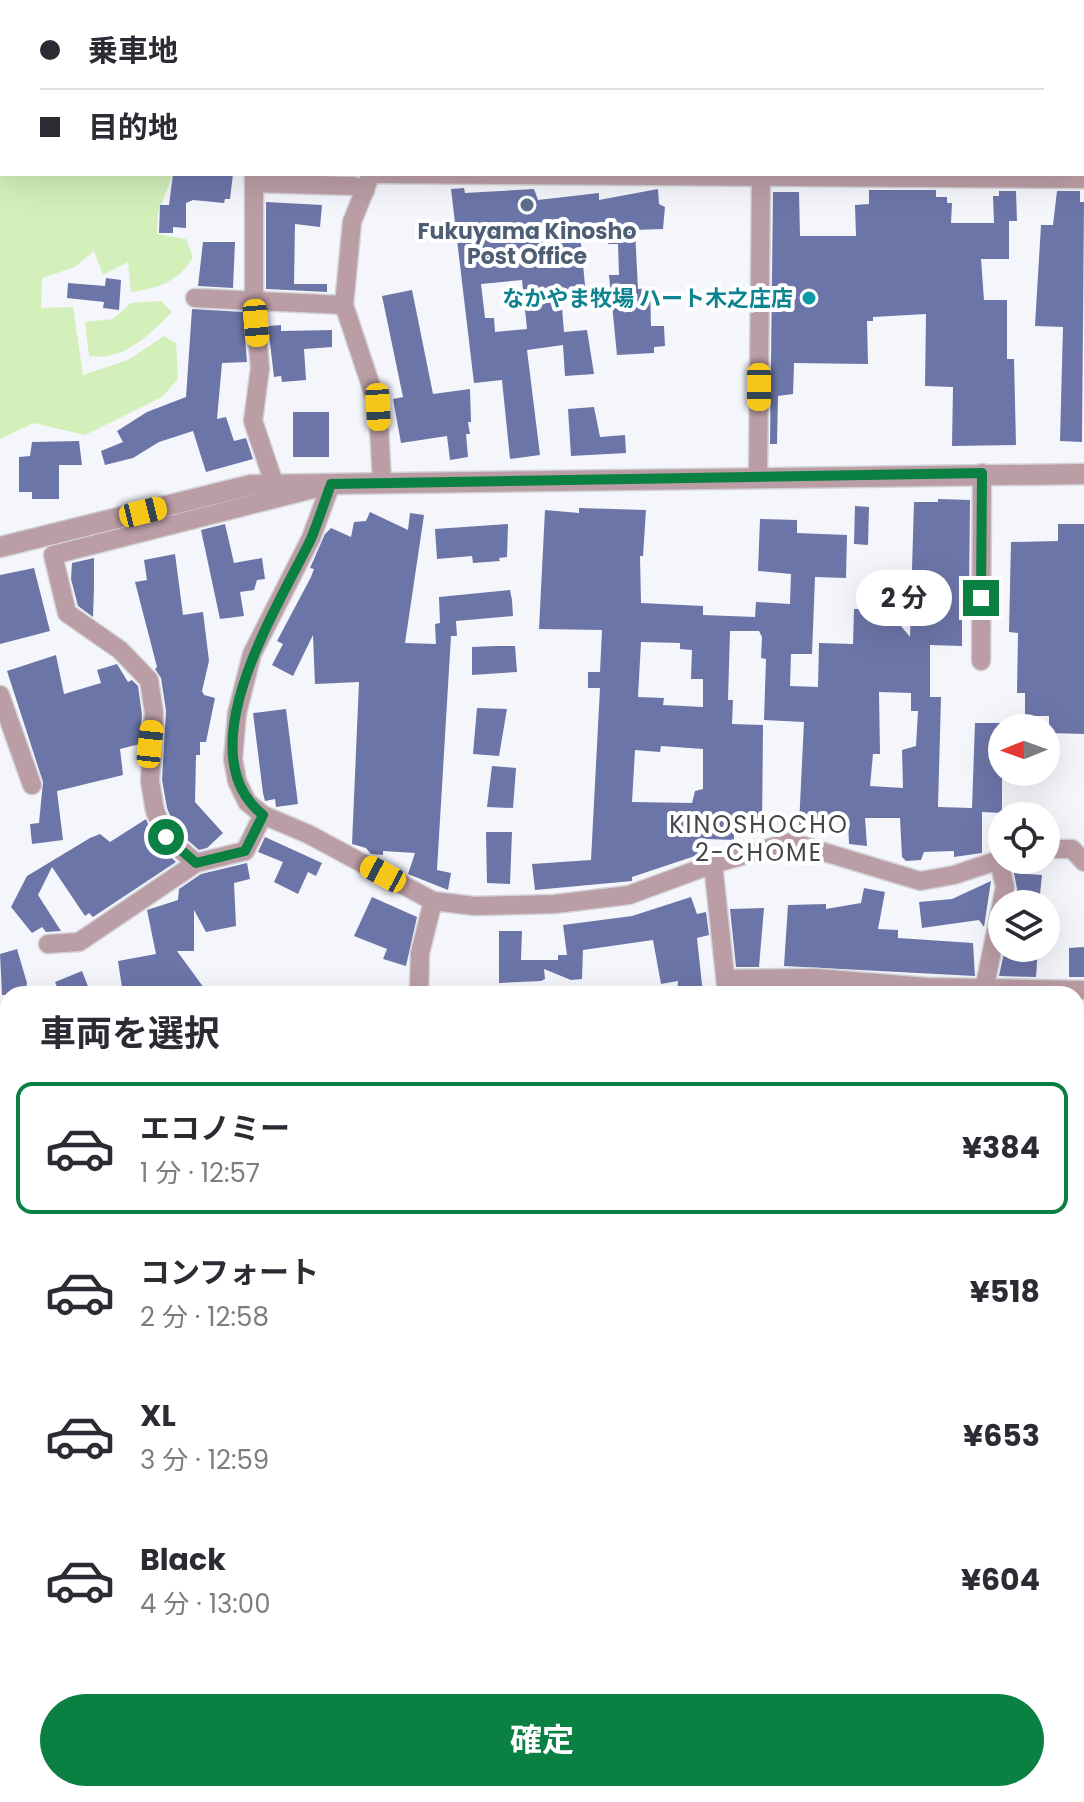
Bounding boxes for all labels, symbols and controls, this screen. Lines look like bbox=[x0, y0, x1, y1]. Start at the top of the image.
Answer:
text: 乗車地 bbox=[88, 29, 178, 72]
text: 目的地 bbox=[88, 106, 178, 149]
marker: Fukuyama Kinosho Post Office bbox=[518, 196, 536, 214]
place label: Fukuyama Kinosho Post Office bbox=[418, 216, 636, 272]
place label: なかやま牧場 ハート木之庄店 bbox=[502, 283, 793, 314]
marker: なかやま牧場 ハート木之庄店 bbox=[800, 289, 818, 307]
car bbox=[242, 298, 270, 348]
car bbox=[747, 363, 771, 411]
car bbox=[365, 382, 391, 432]
car bbox=[117, 495, 169, 529]
callout: 2 分 bbox=[857, 570, 953, 626]
text: 2 分 bbox=[881, 580, 927, 616]
route end bbox=[963, 580, 999, 616]
north arrow bbox=[988, 714, 1060, 786]
map controls bbox=[988, 714, 1060, 962]
car bbox=[136, 719, 164, 769]
button: locate bbox=[988, 802, 1060, 874]
district label: KINOSHOCHO 2-CHOME bbox=[669, 808, 849, 869]
route start bbox=[148, 819, 184, 855]
car bbox=[356, 852, 410, 896]
button: layers bbox=[988, 890, 1060, 962]
text: 車両を選択 bbox=[40, 1008, 220, 1059]
text: エコノミー bbox=[140, 1107, 290, 1150]
icon: car bbox=[44, 1112, 116, 1184]
text: ¥384 bbox=[962, 1126, 1040, 1169]
text: 1 分 · 12:57 bbox=[140, 1155, 260, 1191]
text: コンフォート bbox=[140, 1251, 319, 1294]
icon: car bbox=[44, 1256, 116, 1328]
text: ¥518 bbox=[970, 1270, 1040, 1313]
text: 2 分 · 12:58 bbox=[140, 1299, 269, 1335]
text: XL bbox=[140, 1394, 176, 1437]
icon: car bbox=[44, 1400, 116, 1472]
text: ¥653 bbox=[963, 1414, 1040, 1457]
text: 3 分 · 12:59 bbox=[140, 1442, 269, 1478]
text: Black bbox=[140, 1538, 226, 1581]
icon: car bbox=[44, 1544, 116, 1616]
text: ¥604 bbox=[961, 1558, 1040, 1601]
text: 4 分 · 13:00 bbox=[140, 1586, 271, 1622]
button: 確定 bbox=[40, 1694, 1044, 1786]

